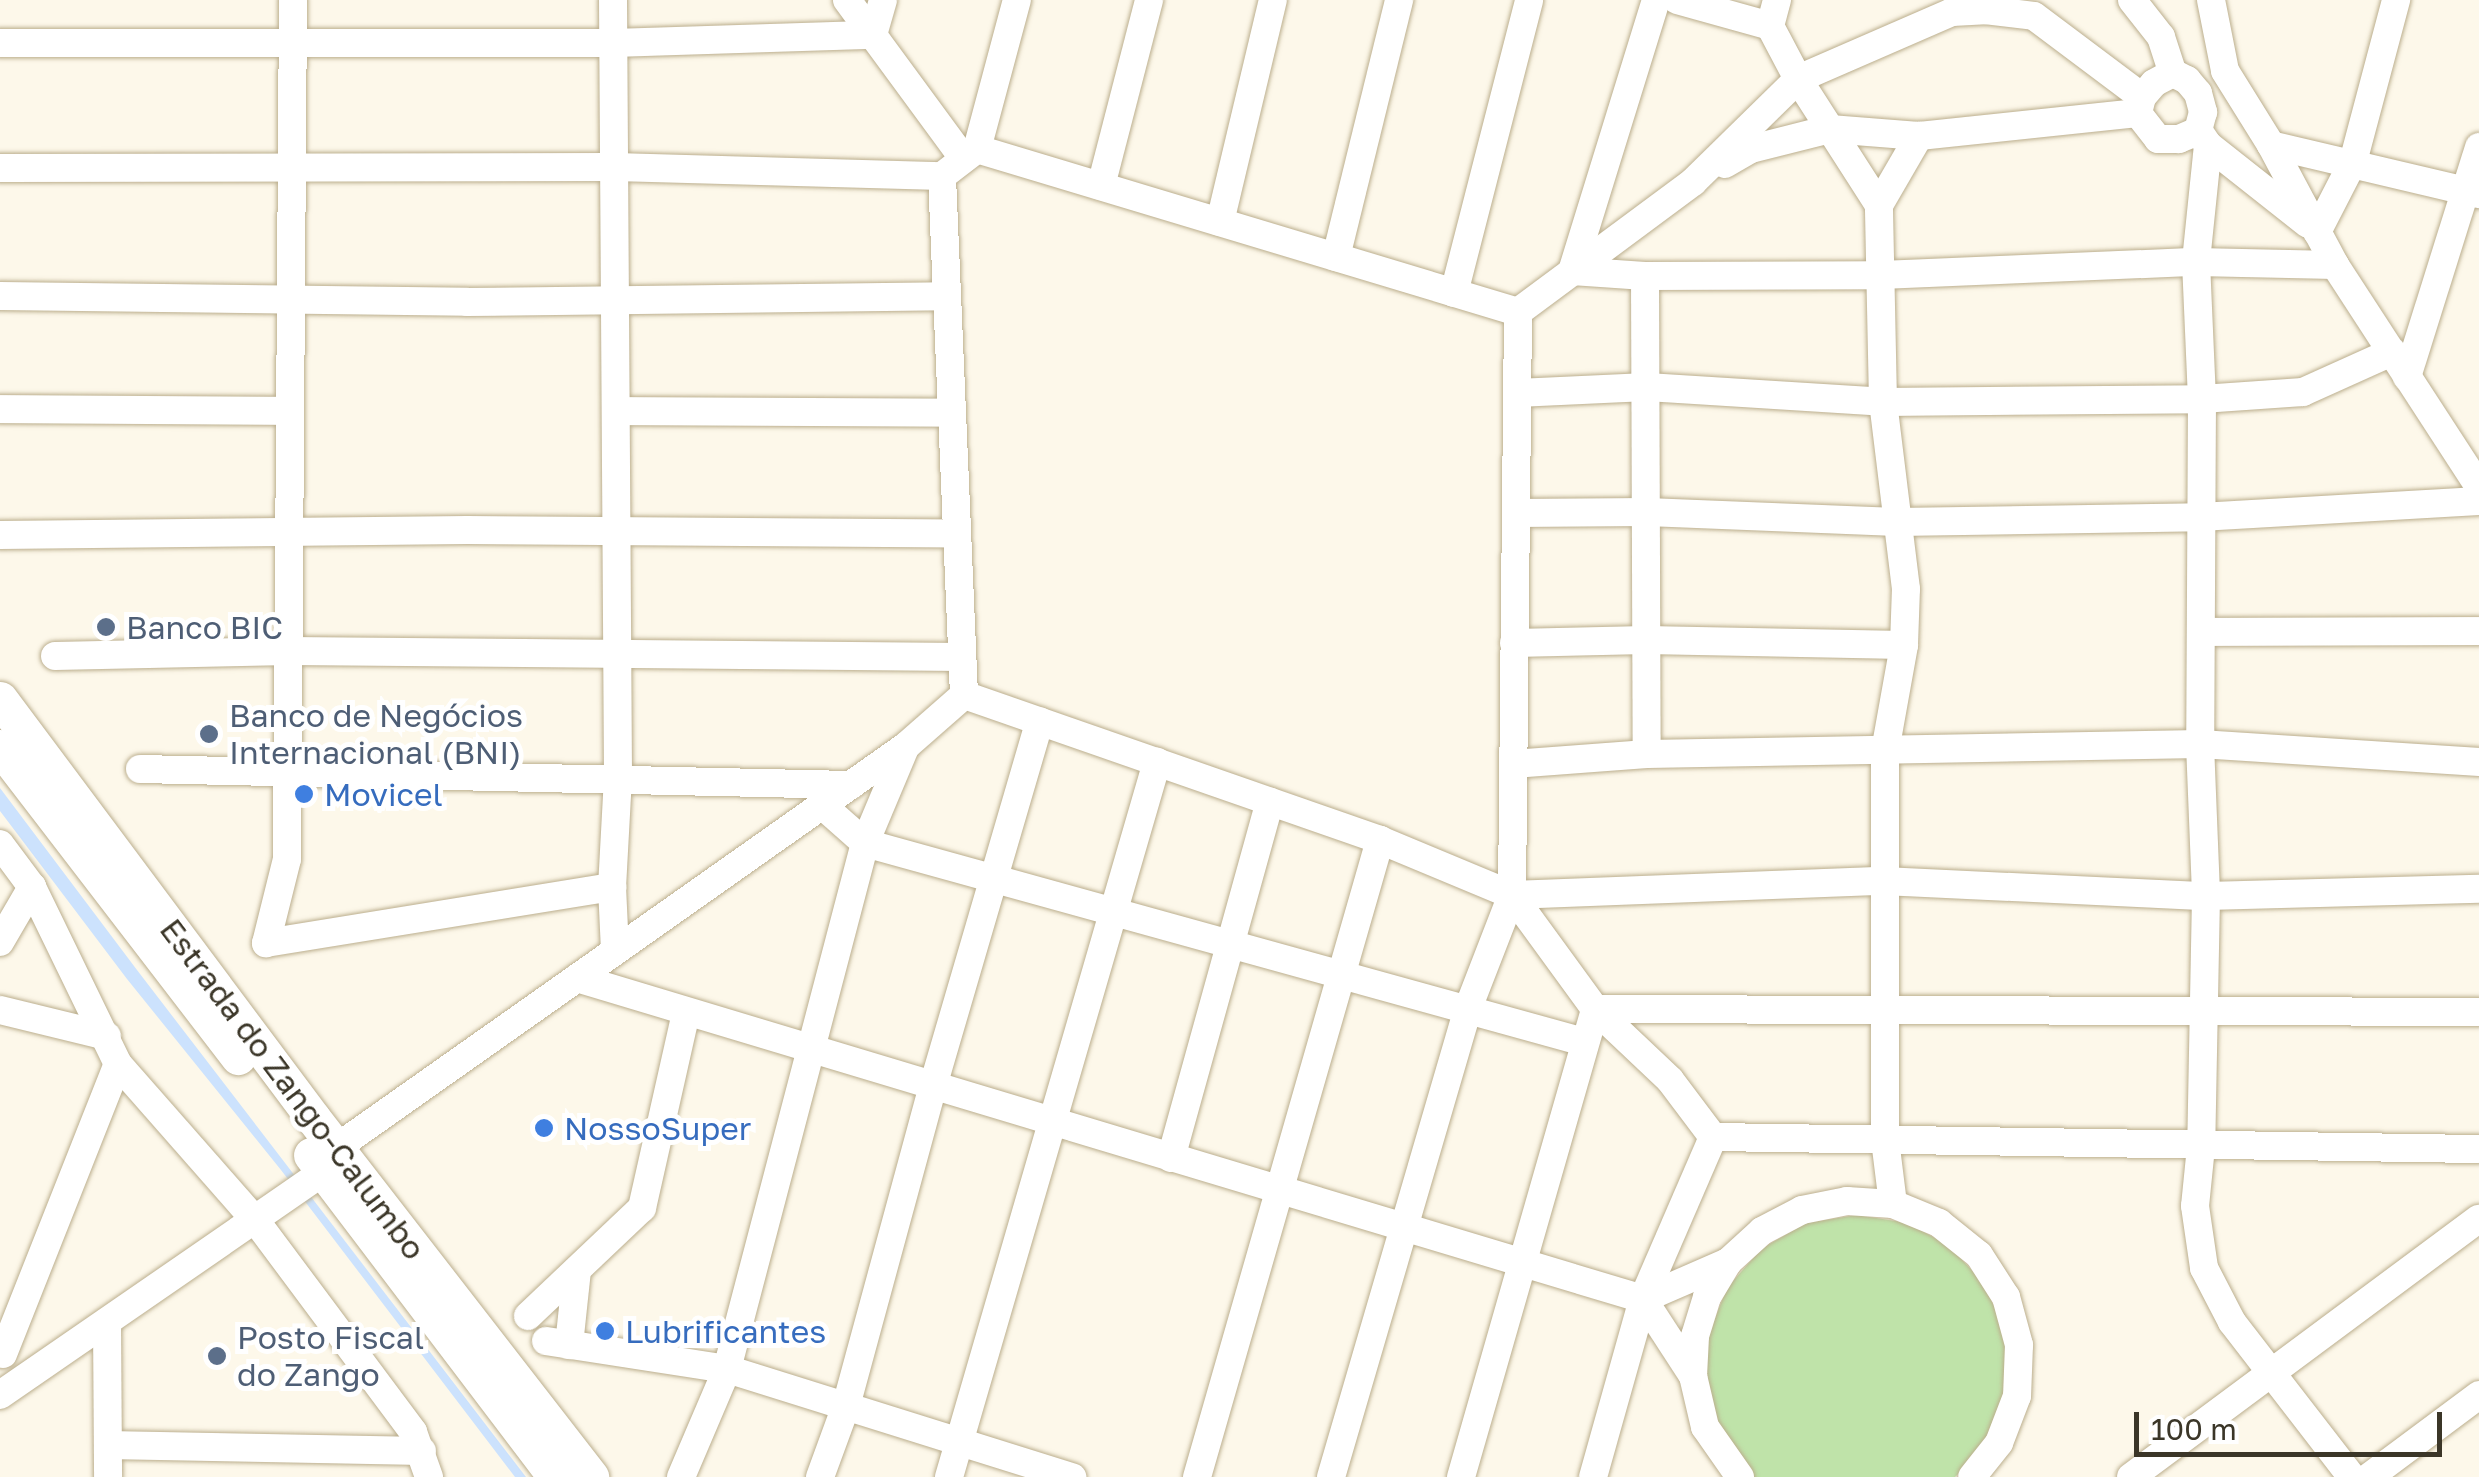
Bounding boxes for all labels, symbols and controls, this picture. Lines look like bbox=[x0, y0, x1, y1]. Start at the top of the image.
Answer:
place label: Banco BIC bbox=[126, 608, 283, 646]
marker: Banco BIC bbox=[95, 616, 117, 638]
place label: Banco de Negócios Internacional (BNI) bbox=[229, 697, 523, 772]
marker: Banco de Negócios Internacional (BNI) bbox=[198, 723, 220, 745]
place label: Movicel bbox=[324, 775, 443, 813]
marker: Movicel bbox=[293, 783, 315, 805]
street label: Estrada do Zango-Calumbo bbox=[152, 911, 434, 1267]
place label: NossoSuper bbox=[564, 1109, 751, 1147]
marker: NossoSuper bbox=[533, 1117, 555, 1139]
place label: Lubrificantes bbox=[625, 1312, 826, 1350]
place label: Posto Fiscal do Zango bbox=[237, 1319, 424, 1394]
marker: Lubrificantes bbox=[594, 1320, 616, 1342]
marker: Posto Fiscal do Zango bbox=[206, 1345, 228, 1367]
scale bar bbox=[2139, 1392, 2446, 1454]
text: 100 m bbox=[2151, 1411, 2237, 1447]

